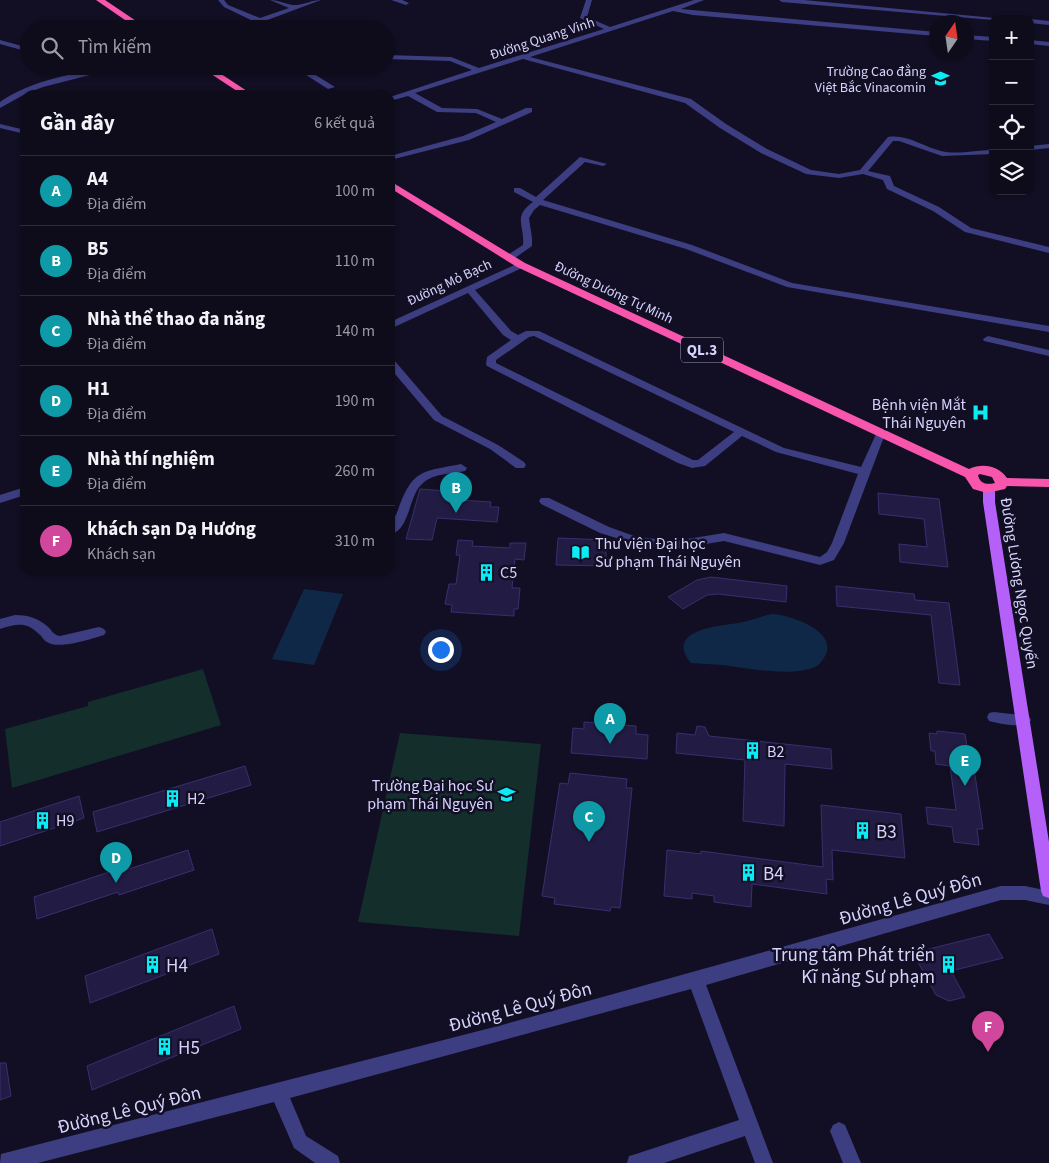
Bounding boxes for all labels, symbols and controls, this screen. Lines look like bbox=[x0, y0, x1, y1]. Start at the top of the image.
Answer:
street label: Đường Quang Vinh bbox=[487, 13, 597, 65]
north arrow bbox=[929, 15, 974, 60]
map controls bbox=[989, 15, 1034, 195]
button: + bbox=[989, 15, 1034, 60]
search box bbox=[20, 20, 395, 75]
icon: search bbox=[38, 34, 66, 62]
text: Tìm kiếm bbox=[78, 34, 152, 61]
button: − bbox=[989, 60, 1034, 105]
place label: Trường Cao đẳng Việt Bắc Vinacomin bbox=[815, 62, 926, 98]
school or university icon: Trường Cao đẳng Việt Bắc Vinacomin bbox=[930, 69, 950, 89]
button: locate bbox=[989, 105, 1034, 150]
text: Gần đây bbox=[40, 108, 115, 138]
text: 6 kết quả bbox=[314, 112, 375, 134]
button: layers bbox=[989, 150, 1034, 195]
text: A4 bbox=[87, 166, 108, 193]
text: A bbox=[51, 180, 61, 202]
text: 100 m bbox=[335, 180, 375, 202]
text: Địa điểm bbox=[87, 193, 147, 215]
text: B5 bbox=[87, 236, 109, 263]
text: B bbox=[51, 250, 61, 272]
text: 110 m bbox=[335, 250, 375, 272]
street label: Đường Mỏ Bạch bbox=[404, 255, 495, 311]
street label: Đường Dương Tự Minh bbox=[551, 257, 676, 329]
text: Địa điểm bbox=[87, 263, 147, 285]
text: Nhà thể thao đa năng bbox=[87, 306, 265, 333]
text: C bbox=[51, 320, 61, 342]
text: 140 m bbox=[335, 320, 375, 342]
text: Địa điểm bbox=[87, 333, 147, 355]
road number: QL.3 bbox=[681, 338, 723, 362]
text: H1 bbox=[87, 376, 110, 403]
text: D bbox=[51, 390, 61, 412]
text: 190 m bbox=[335, 390, 375, 412]
place label: Bệnh viện Mắt Thái Nguyên bbox=[872, 394, 967, 434]
text: Địa điểm bbox=[87, 403, 147, 425]
hospital icon: Bệnh viện Mắt Thái Nguyên bbox=[970, 403, 990, 423]
text: Nhà thí nghiệm bbox=[87, 446, 215, 473]
text: E bbox=[52, 460, 60, 482]
text: 260 m bbox=[335, 460, 375, 482]
pin: B bbox=[440, 472, 472, 513]
text: Địa điểm bbox=[87, 473, 147, 495]
street label: Đường Lương Ngọc Quyến bbox=[995, 496, 1043, 670]
text: khách sạn Dạ Hương bbox=[87, 516, 256, 543]
text: F bbox=[52, 530, 60, 552]
text: 310 m bbox=[335, 530, 375, 552]
place label: Thư viện Đại học Sư phạm Thái Nguyên bbox=[595, 533, 741, 573]
library icon: Thư viện Đại học Sư phạm Thái Nguyên bbox=[571, 542, 591, 562]
text: Khách sạn bbox=[87, 543, 156, 565]
building icon: C5 bbox=[476, 562, 496, 582]
place label: C5 bbox=[500, 562, 517, 584]
your location bbox=[428, 637, 454, 663]
pin: A bbox=[594, 703, 626, 744]
building icon: B2 bbox=[743, 741, 763, 761]
place label: B2 bbox=[767, 741, 784, 763]
pin: E bbox=[949, 745, 981, 786]
place label: Trường Đại học Sư phạm Thái Nguyên bbox=[367, 775, 493, 815]
school or university icon: Trường Đại học Sư phạm Thái Nguyên bbox=[497, 784, 517, 804]
building icon: H2 bbox=[163, 788, 183, 808]
place label: H2 bbox=[187, 788, 205, 810]
pin: C bbox=[573, 801, 605, 842]
building icon: H9 bbox=[32, 810, 52, 830]
place label: H9 bbox=[56, 810, 74, 832]
place label: B3 bbox=[876, 819, 897, 846]
building icon: B3 bbox=[852, 821, 872, 841]
pin: D bbox=[100, 842, 132, 883]
place label: B4 bbox=[763, 861, 784, 888]
building icon: B4 bbox=[739, 863, 759, 883]
street label: Đường Lê Quý Đôn bbox=[836, 866, 985, 933]
place label: Trung tâm Phát triển Kĩ năng Sư phạm bbox=[772, 942, 935, 991]
place label: H4 bbox=[166, 953, 188, 980]
building icon: H4 bbox=[142, 955, 162, 975]
building icon: Trung tâm Phát triển Kĩ năng Sư phạm bbox=[939, 955, 959, 975]
street label: Đường Lê Quý Đôn bbox=[446, 975, 595, 1040]
pin: F bbox=[972, 1011, 1004, 1052]
place label: H5 bbox=[178, 1035, 200, 1062]
building icon: H5 bbox=[154, 1037, 174, 1057]
street label: Đường Lê Quý Đôn bbox=[55, 1080, 204, 1141]

